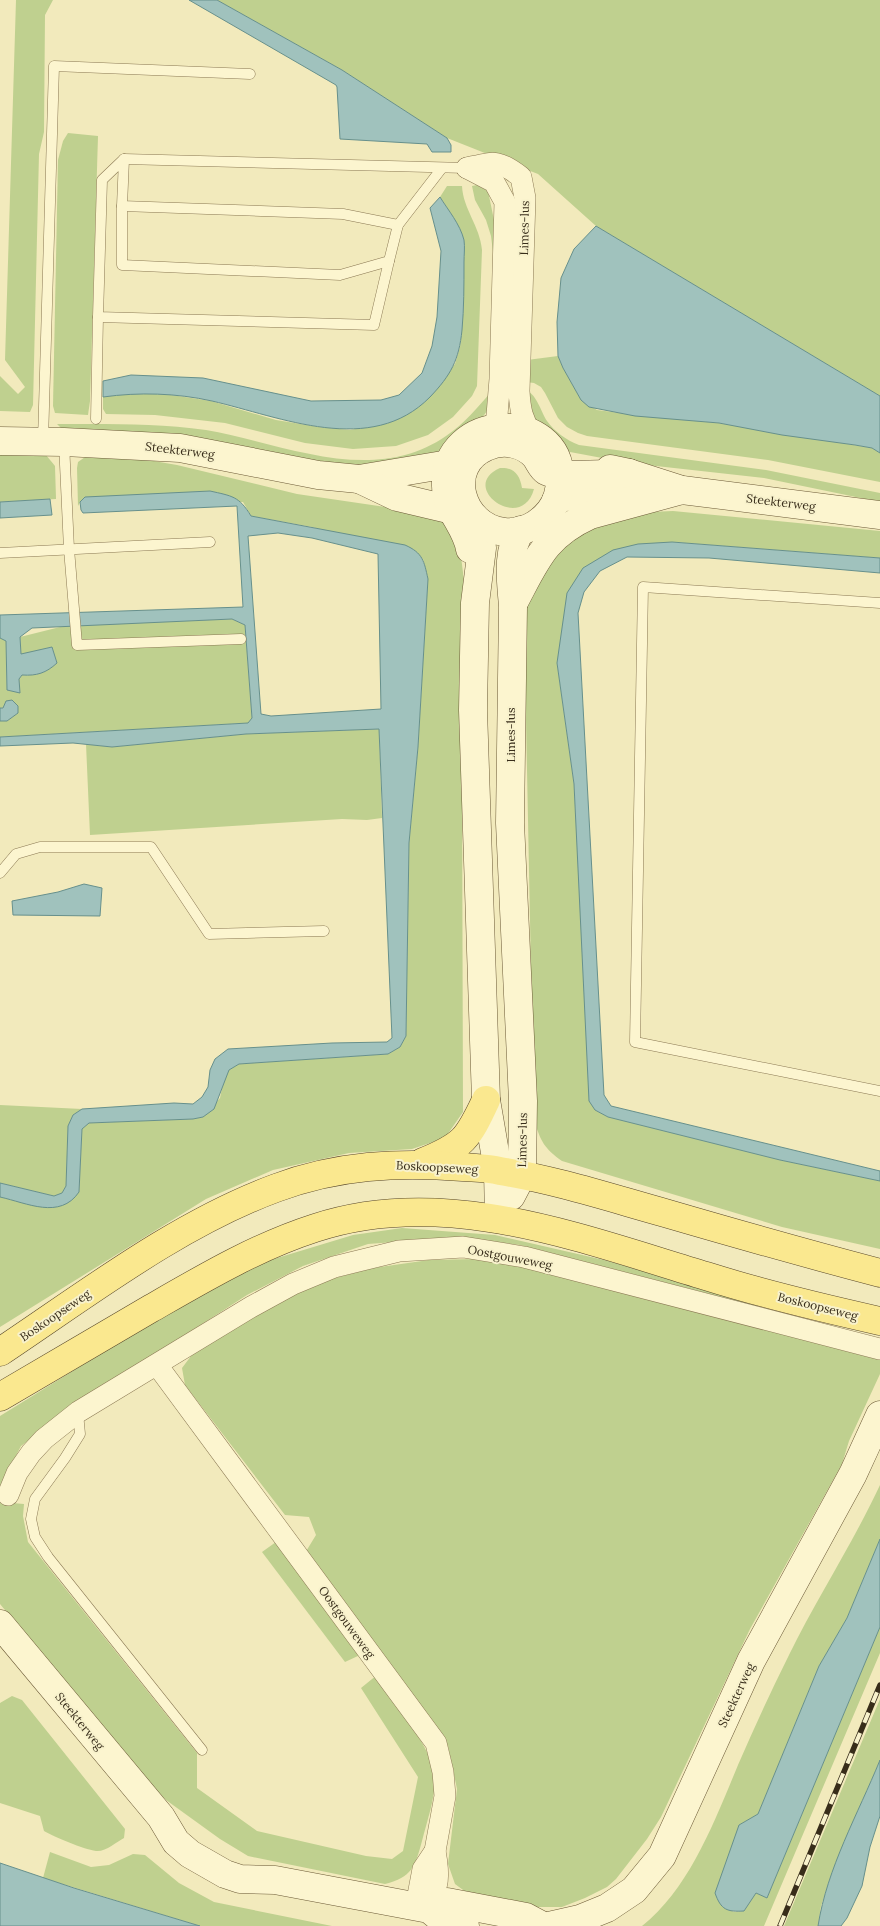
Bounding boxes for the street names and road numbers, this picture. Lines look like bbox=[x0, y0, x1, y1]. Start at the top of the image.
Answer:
street label: Limes-lus bbox=[516, 200, 532, 256]
street label: Steekterweg bbox=[144, 438, 216, 462]
street label: Steekterweg bbox=[745, 490, 817, 514]
street label: Limes-lus bbox=[503, 707, 518, 762]
street label: Limes-lus bbox=[514, 1112, 530, 1168]
street label: Boskoopseweg bbox=[396, 1157, 479, 1177]
street label: Oostgouweweg bbox=[466, 1241, 554, 1273]
street label: Boskoopseweg bbox=[17, 1286, 94, 1344]
street label: Boskoopseweg bbox=[776, 1289, 860, 1323]
street label: Oostgouweweg bbox=[316, 1583, 379, 1661]
street label: Steekterweg bbox=[714, 1660, 758, 1730]
street label: Steekterweg bbox=[52, 1689, 108, 1753]

